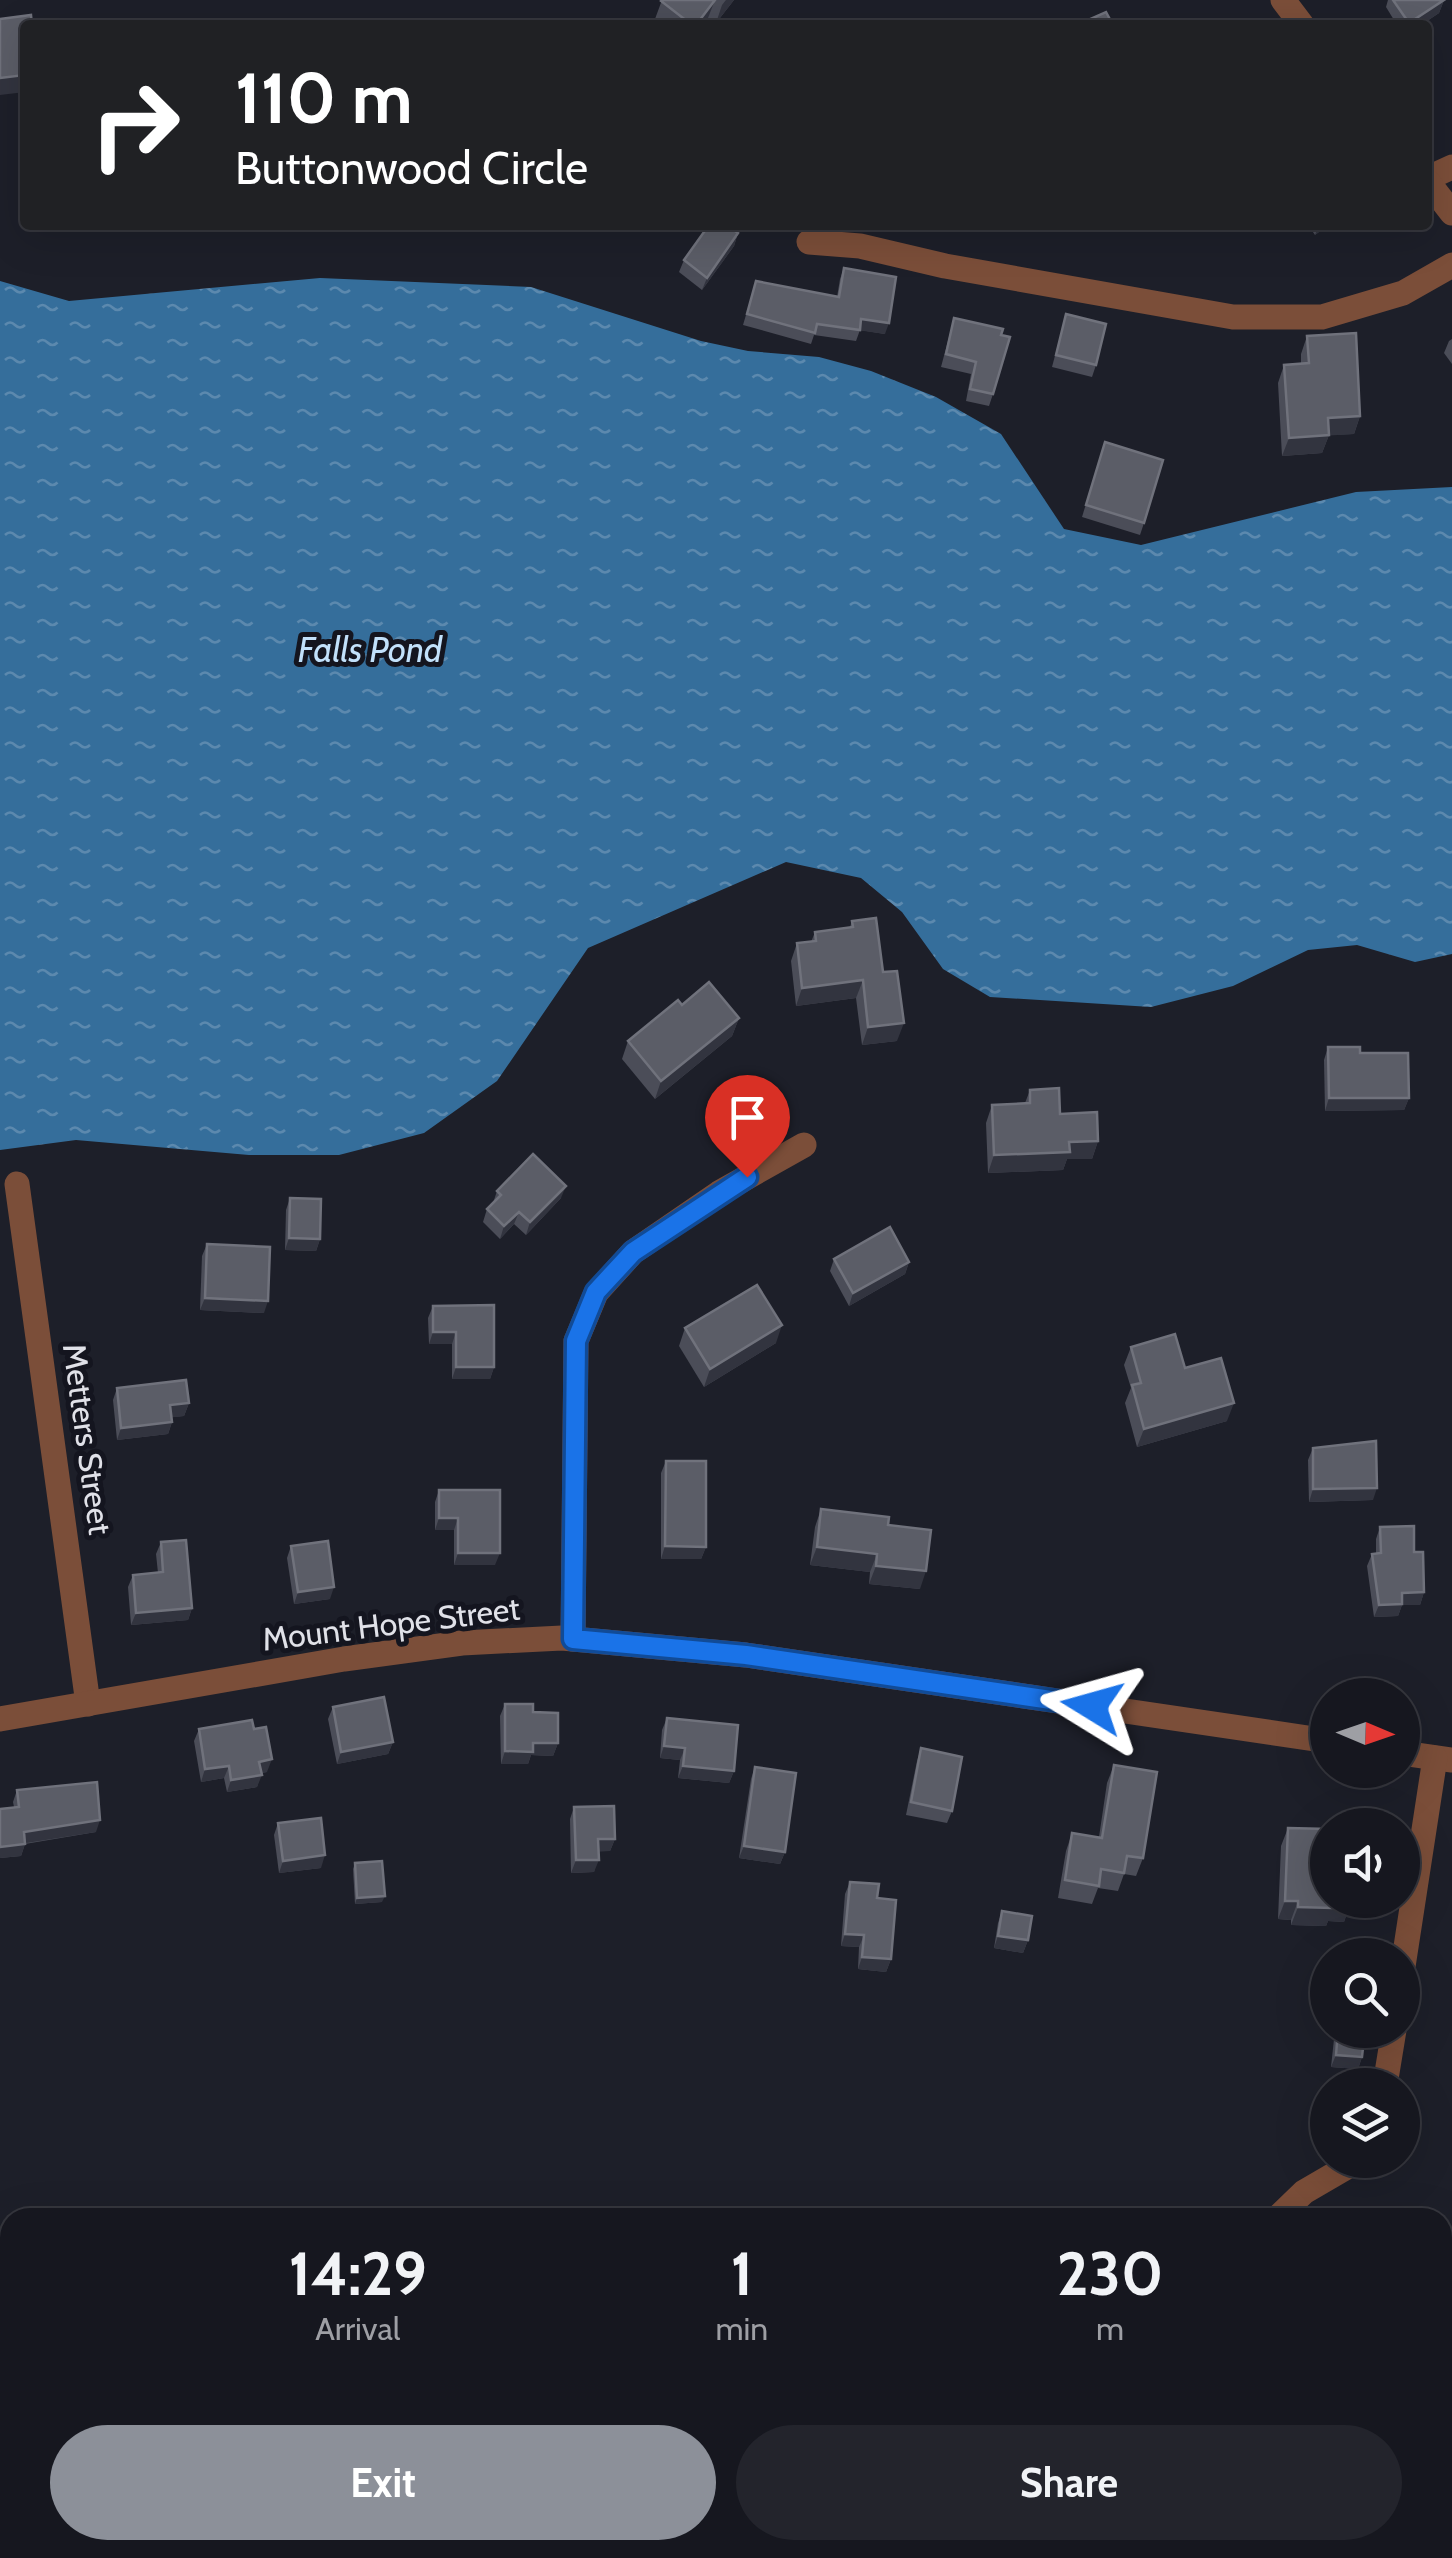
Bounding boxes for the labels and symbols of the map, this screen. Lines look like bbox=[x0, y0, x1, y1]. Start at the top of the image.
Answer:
water label: Falls Pond bbox=[298, 628, 443, 671]
pin bbox=[705, 1075, 790, 1178]
street label: Metters Street bbox=[55, 1341, 120, 1537]
street label: Mount Hope Street bbox=[260, 1588, 522, 1659]
position arrow bbox=[1040, 1654, 1144, 1758]
north arrow bbox=[1310, 1678, 1420, 1788]

